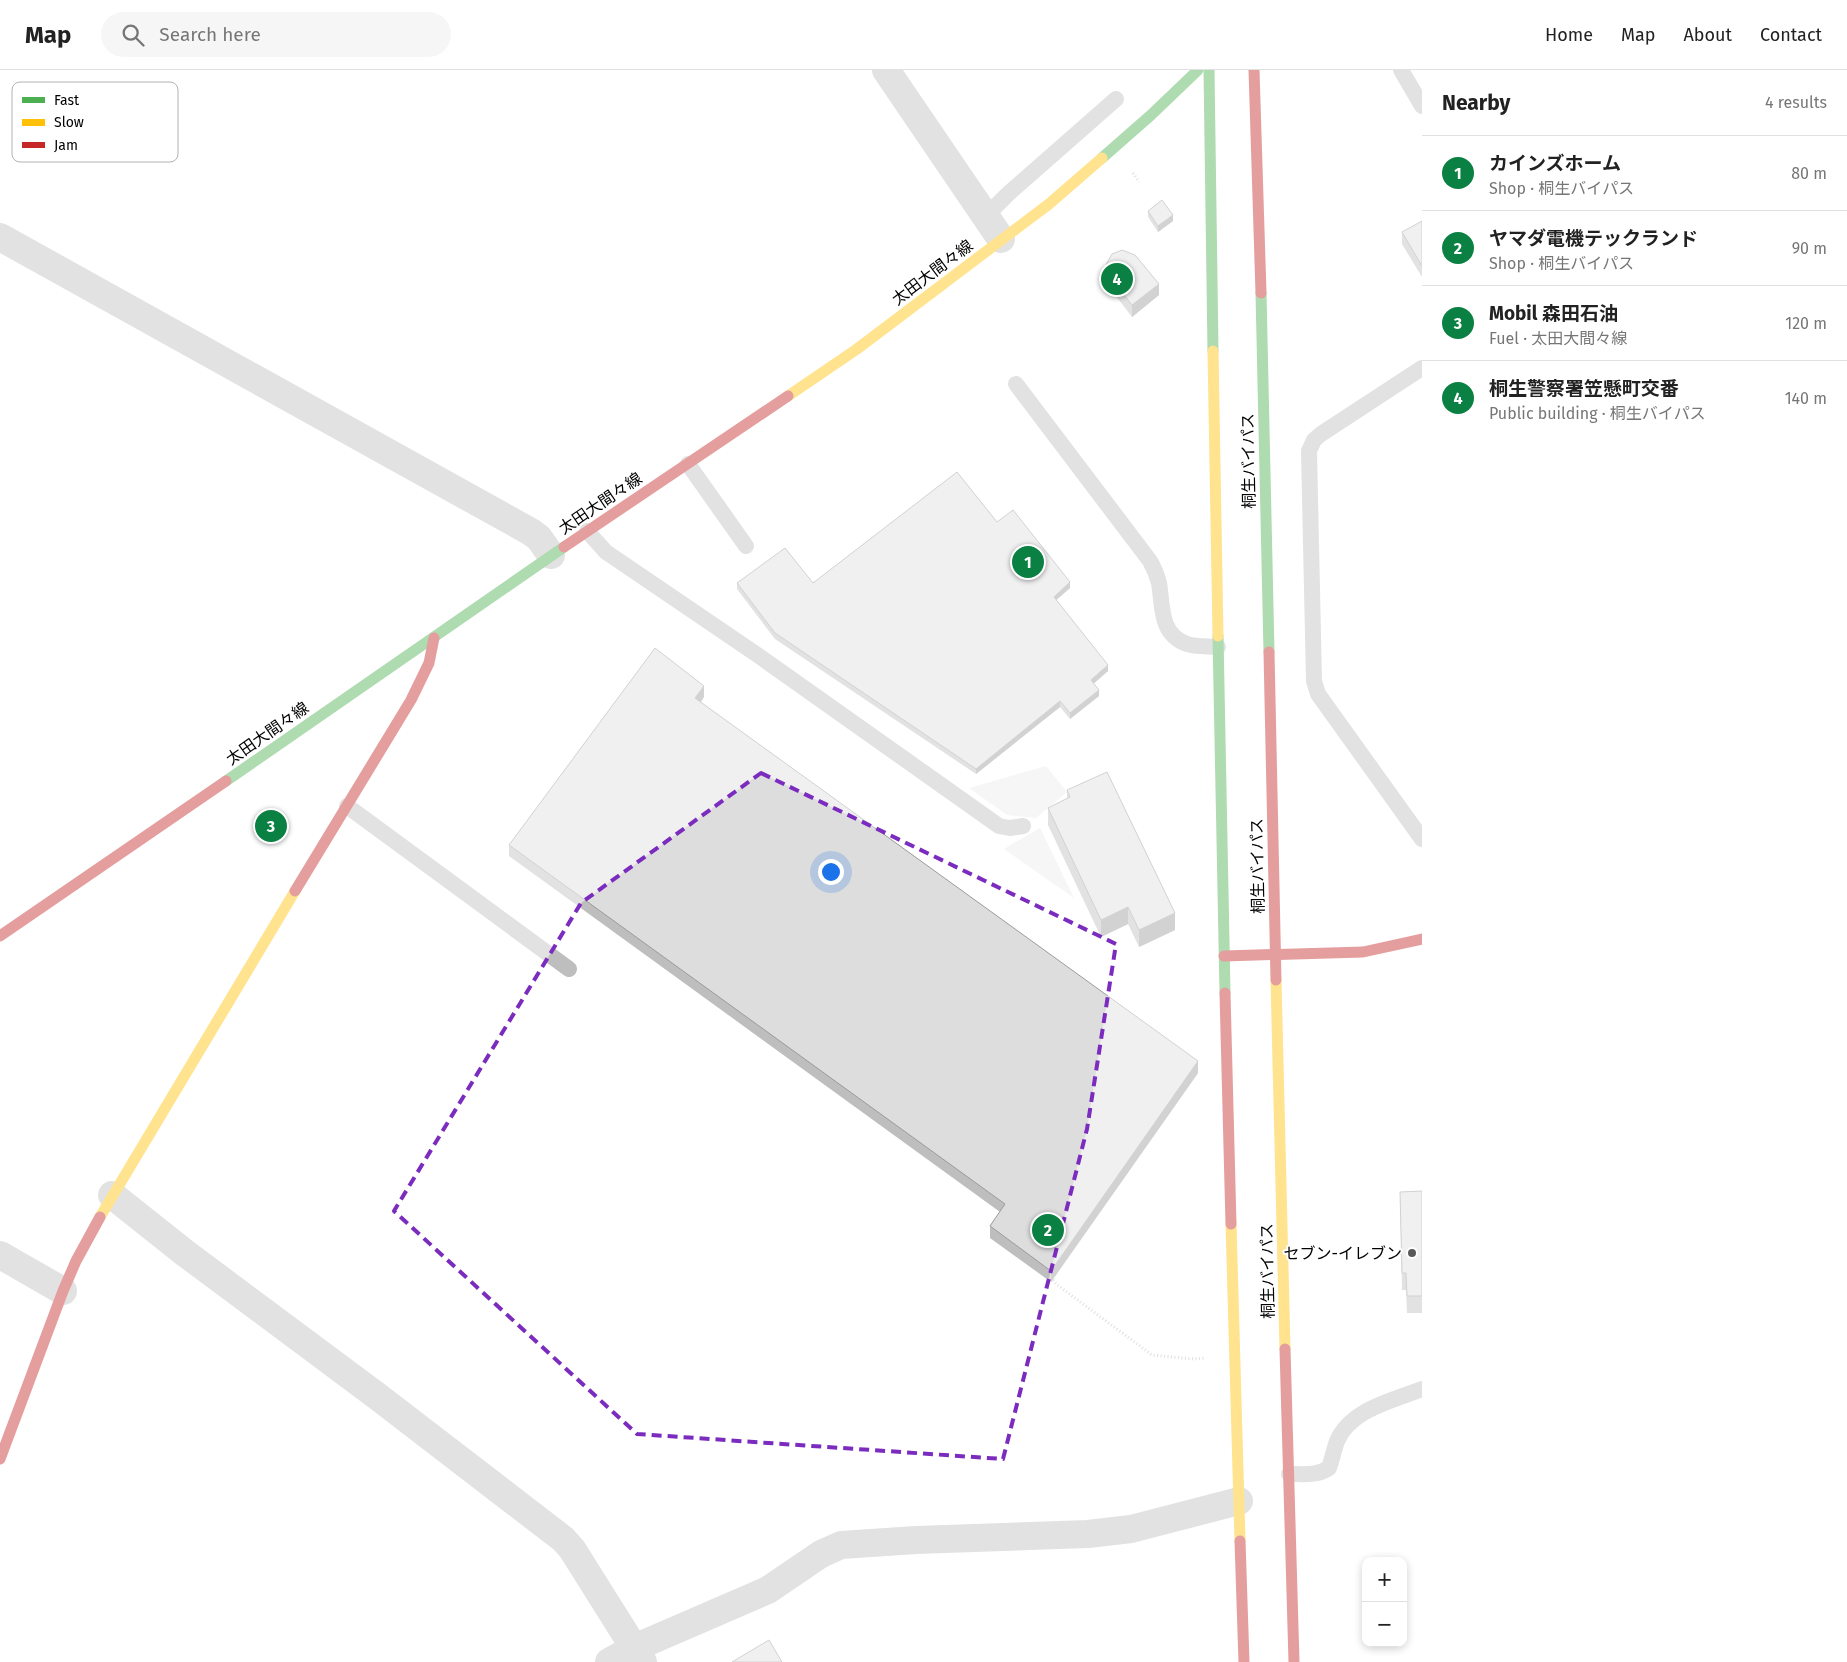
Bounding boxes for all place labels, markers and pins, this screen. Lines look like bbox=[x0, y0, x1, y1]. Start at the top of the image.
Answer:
pin: 4 bbox=[1101, 260, 1133, 298]
pin: 1 bbox=[1012, 543, 1044, 581]
pin: 3 bbox=[255, 807, 287, 845]
pin: 2 bbox=[1032, 1211, 1064, 1249]
place label: セブン-イレブン bbox=[1284, 1244, 1402, 1263]
marker: セブン-イレブン bbox=[1406, 1247, 1418, 1259]

